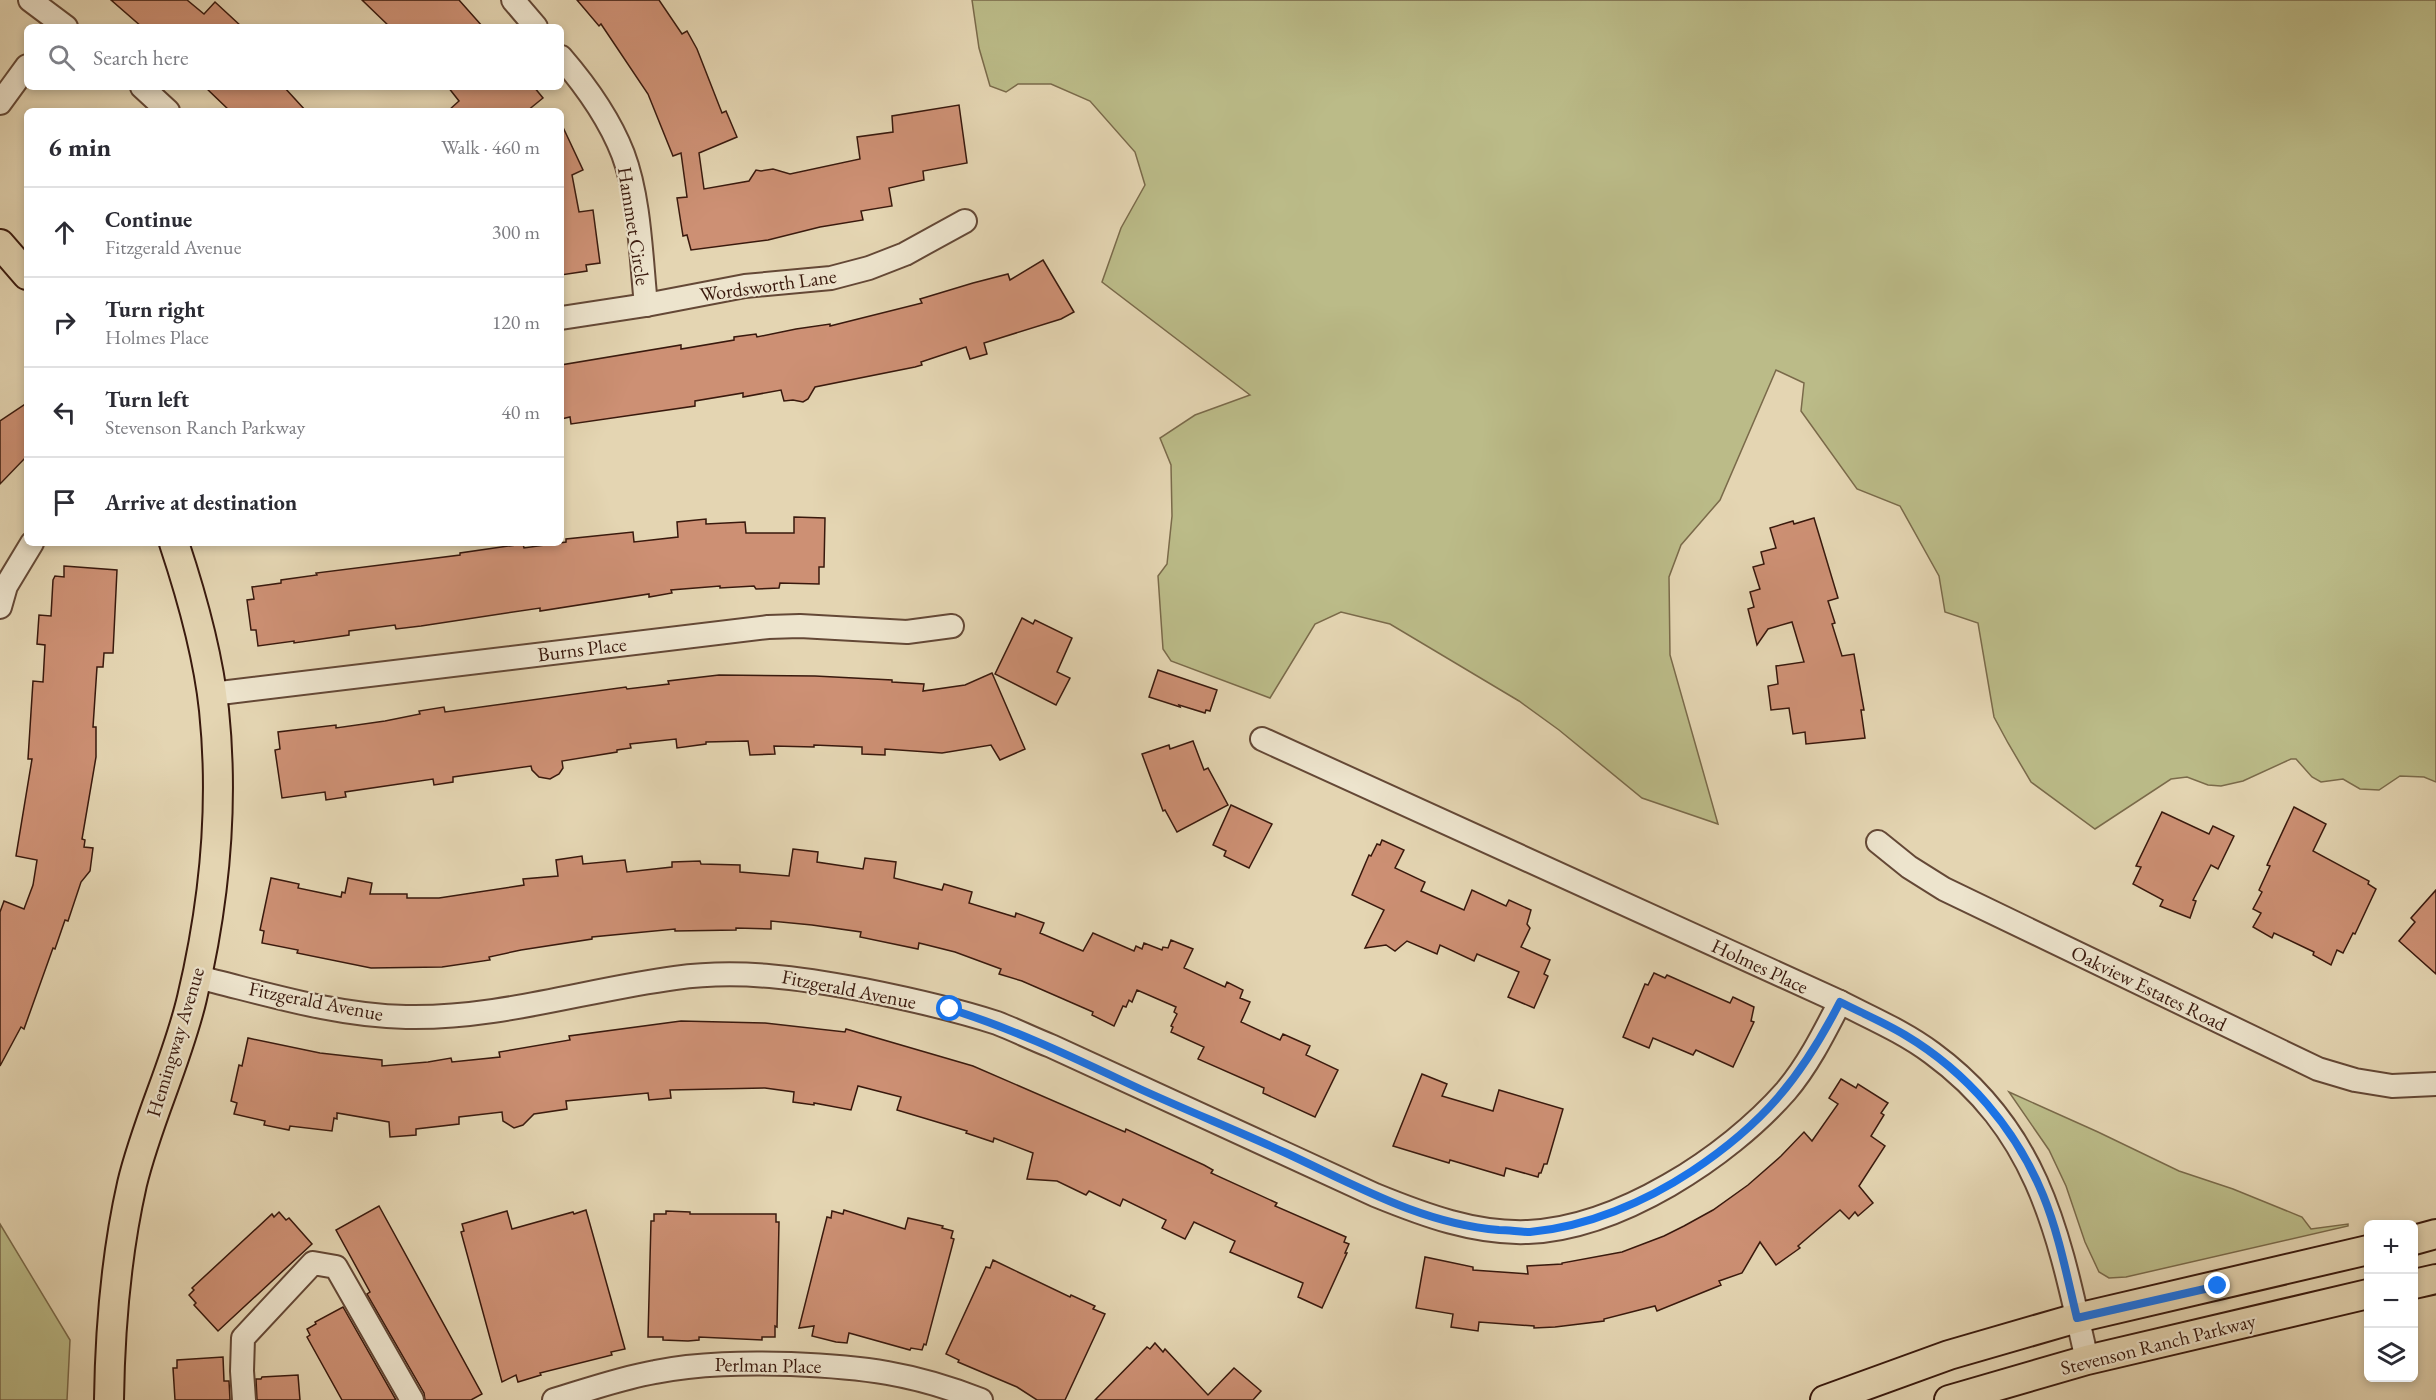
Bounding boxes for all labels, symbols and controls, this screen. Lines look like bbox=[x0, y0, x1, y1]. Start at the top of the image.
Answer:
search box bbox=[24, 24, 564, 90]
icon: search bbox=[45, 41, 78, 74]
text: Search here bbox=[93, 43, 188, 72]
text: 6 min bbox=[48, 130, 111, 164]
text: Walk · 460 m bbox=[441, 134, 540, 160]
street label: Hammet Circle bbox=[612, 165, 656, 287]
text: Continue bbox=[105, 205, 192, 234]
icon: ahead bbox=[48, 216, 81, 249]
text: 300 m bbox=[492, 219, 540, 245]
text: Fitzgerald Avenue bbox=[105, 234, 241, 260]
street label: Wordsworth Lane bbox=[698, 263, 838, 307]
text: Turn right bbox=[105, 295, 204, 324]
icon: right bbox=[48, 306, 81, 339]
text: 120 m bbox=[492, 309, 540, 335]
text: Holmes Place bbox=[105, 324, 209, 350]
text: Turn left bbox=[105, 385, 189, 414]
icon: left bbox=[48, 396, 81, 429]
text: 40 m bbox=[501, 399, 540, 425]
text: Stevenson Ranch Parkway bbox=[105, 414, 305, 440]
icon: arrive bbox=[48, 486, 81, 519]
text: Arrive at destination bbox=[105, 488, 297, 517]
street label: Burns Place bbox=[536, 631, 628, 667]
street label: Holmes Place bbox=[1707, 932, 1813, 1000]
street label: Oakview Estates Road bbox=[2067, 939, 2232, 1037]
street label: Fitzgerald Avenue bbox=[780, 963, 919, 1015]
street label: Hemingway Avenue bbox=[140, 964, 210, 1120]
street label: Fitzgerald Avenue bbox=[247, 975, 386, 1027]
route start bbox=[936, 995, 962, 1021]
map controls bbox=[2364, 1220, 2418, 1382]
button: + bbox=[2364, 1220, 2418, 1274]
route end bbox=[2204, 1272, 2230, 1298]
button: − bbox=[2364, 1274, 2418, 1328]
street label: Stevenson Ranch Parkway bbox=[2058, 1307, 2258, 1381]
button: layers bbox=[2364, 1328, 2418, 1382]
street label: Perlman Place bbox=[714, 1351, 822, 1379]

